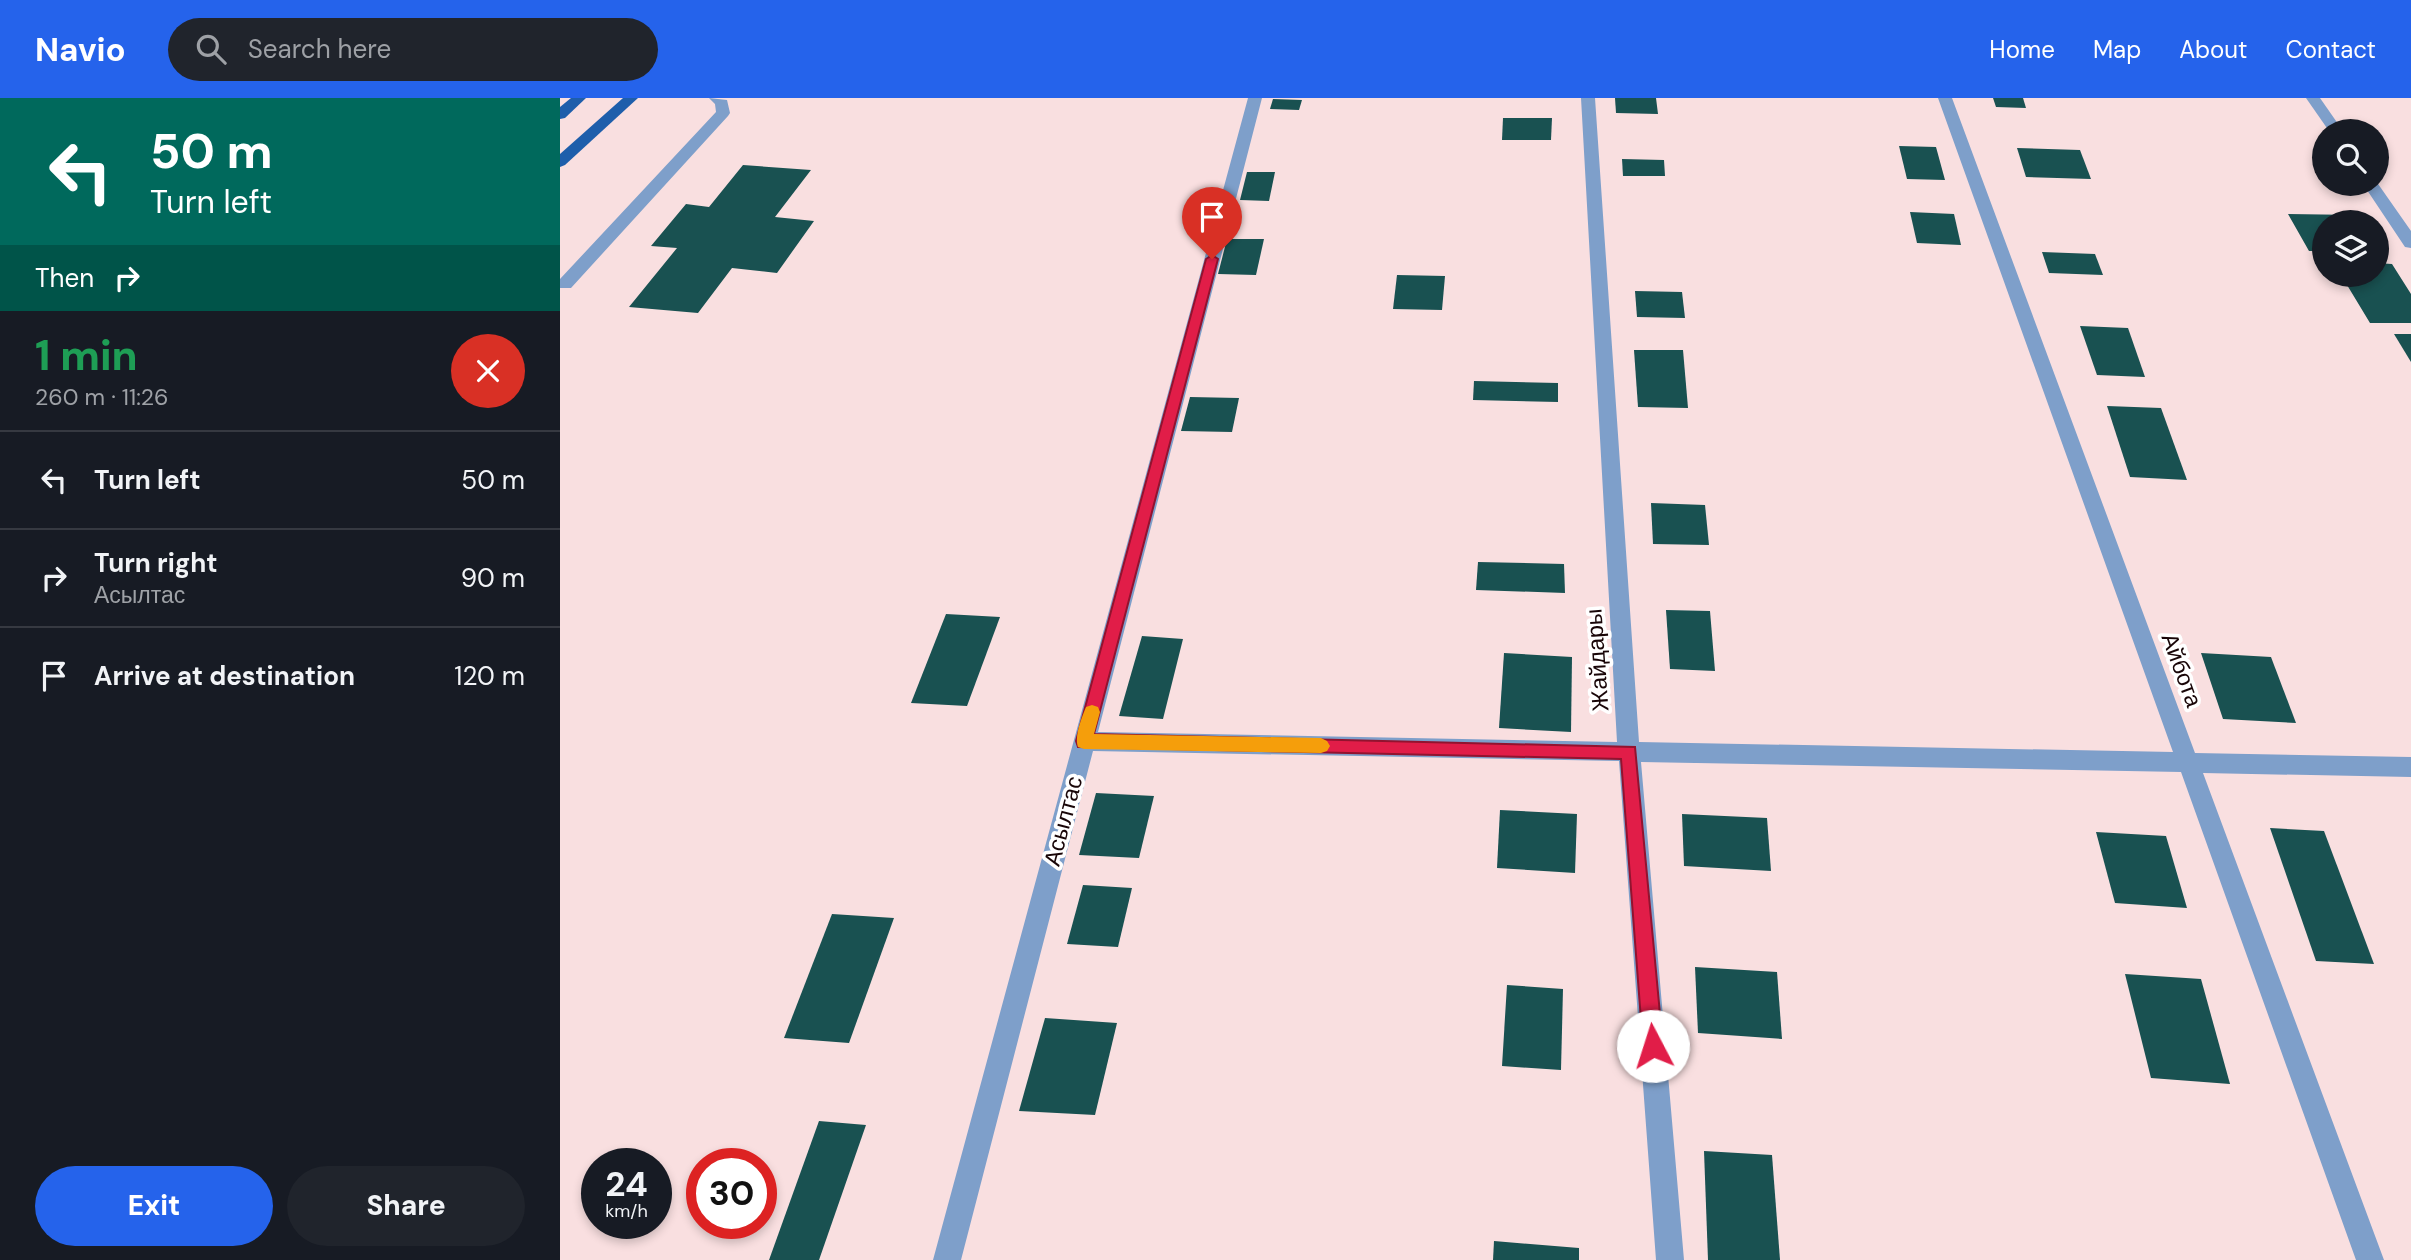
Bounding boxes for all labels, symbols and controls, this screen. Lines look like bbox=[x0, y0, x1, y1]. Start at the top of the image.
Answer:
search box bbox=[168, 18, 658, 81]
text: Navio bbox=[35, 28, 126, 71]
icon: search bbox=[192, 30, 230, 68]
text: Search here bbox=[248, 32, 391, 66]
text: Home bbox=[1989, 34, 2055, 65]
text: Map bbox=[2093, 34, 2141, 65]
text: About bbox=[2179, 34, 2248, 65]
text: Contact bbox=[2286, 34, 2376, 65]
text: 50 m bbox=[150, 119, 273, 183]
map controls bbox=[2312, 119, 2389, 287]
button: search bbox=[2312, 119, 2389, 196]
icon: left bbox=[35, 126, 126, 217]
text: Turn left bbox=[150, 181, 272, 223]
pin bbox=[1182, 187, 1242, 259]
icon: arrive bbox=[1193, 198, 1231, 236]
button: layers bbox=[2312, 210, 2389, 287]
icon: right bbox=[108, 259, 146, 297]
text: Then bbox=[35, 261, 94, 295]
text: 1 min bbox=[35, 328, 138, 383]
button: close bbox=[451, 334, 525, 408]
text: 260 m · 11:26 bbox=[35, 382, 169, 412]
icon: left bbox=[35, 461, 73, 499]
text: Turn left bbox=[94, 463, 201, 497]
text: 50 m bbox=[461, 463, 525, 497]
text: Turn right bbox=[94, 546, 218, 580]
icon: right bbox=[35, 559, 73, 597]
text: 90 m bbox=[461, 561, 525, 595]
text: Асылтас bbox=[94, 580, 185, 610]
street label: Жайдары bbox=[1578, 608, 1616, 712]
street label: Айбота bbox=[2155, 629, 2209, 711]
icon: arrive bbox=[35, 657, 73, 695]
text: Arrive at destination bbox=[94, 659, 355, 693]
text: 120 m bbox=[454, 659, 525, 693]
street label: Асылтас bbox=[1037, 773, 1089, 869]
position arrow bbox=[1616, 1009, 1690, 1083]
speed limit sign: 30 bbox=[686, 1148, 777, 1239]
text: 24 bbox=[605, 1161, 648, 1207]
button: Exit bbox=[35, 1166, 273, 1246]
button: Share bbox=[287, 1166, 525, 1246]
text: km/h bbox=[605, 1199, 648, 1223]

